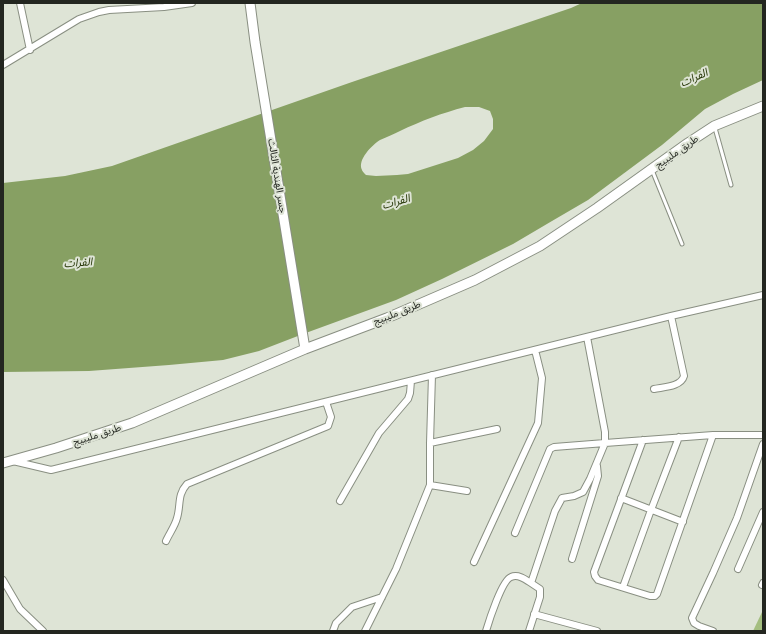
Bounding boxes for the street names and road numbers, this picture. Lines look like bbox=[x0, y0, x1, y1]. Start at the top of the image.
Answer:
street label: طريق مليبيج bbox=[653, 133, 701, 171]
street label: جسر الهندية الثالث bbox=[265, 138, 289, 214]
street label: طريق مليبيج bbox=[372, 298, 422, 328]
street label: طريق مليبيج bbox=[71, 422, 123, 448]

